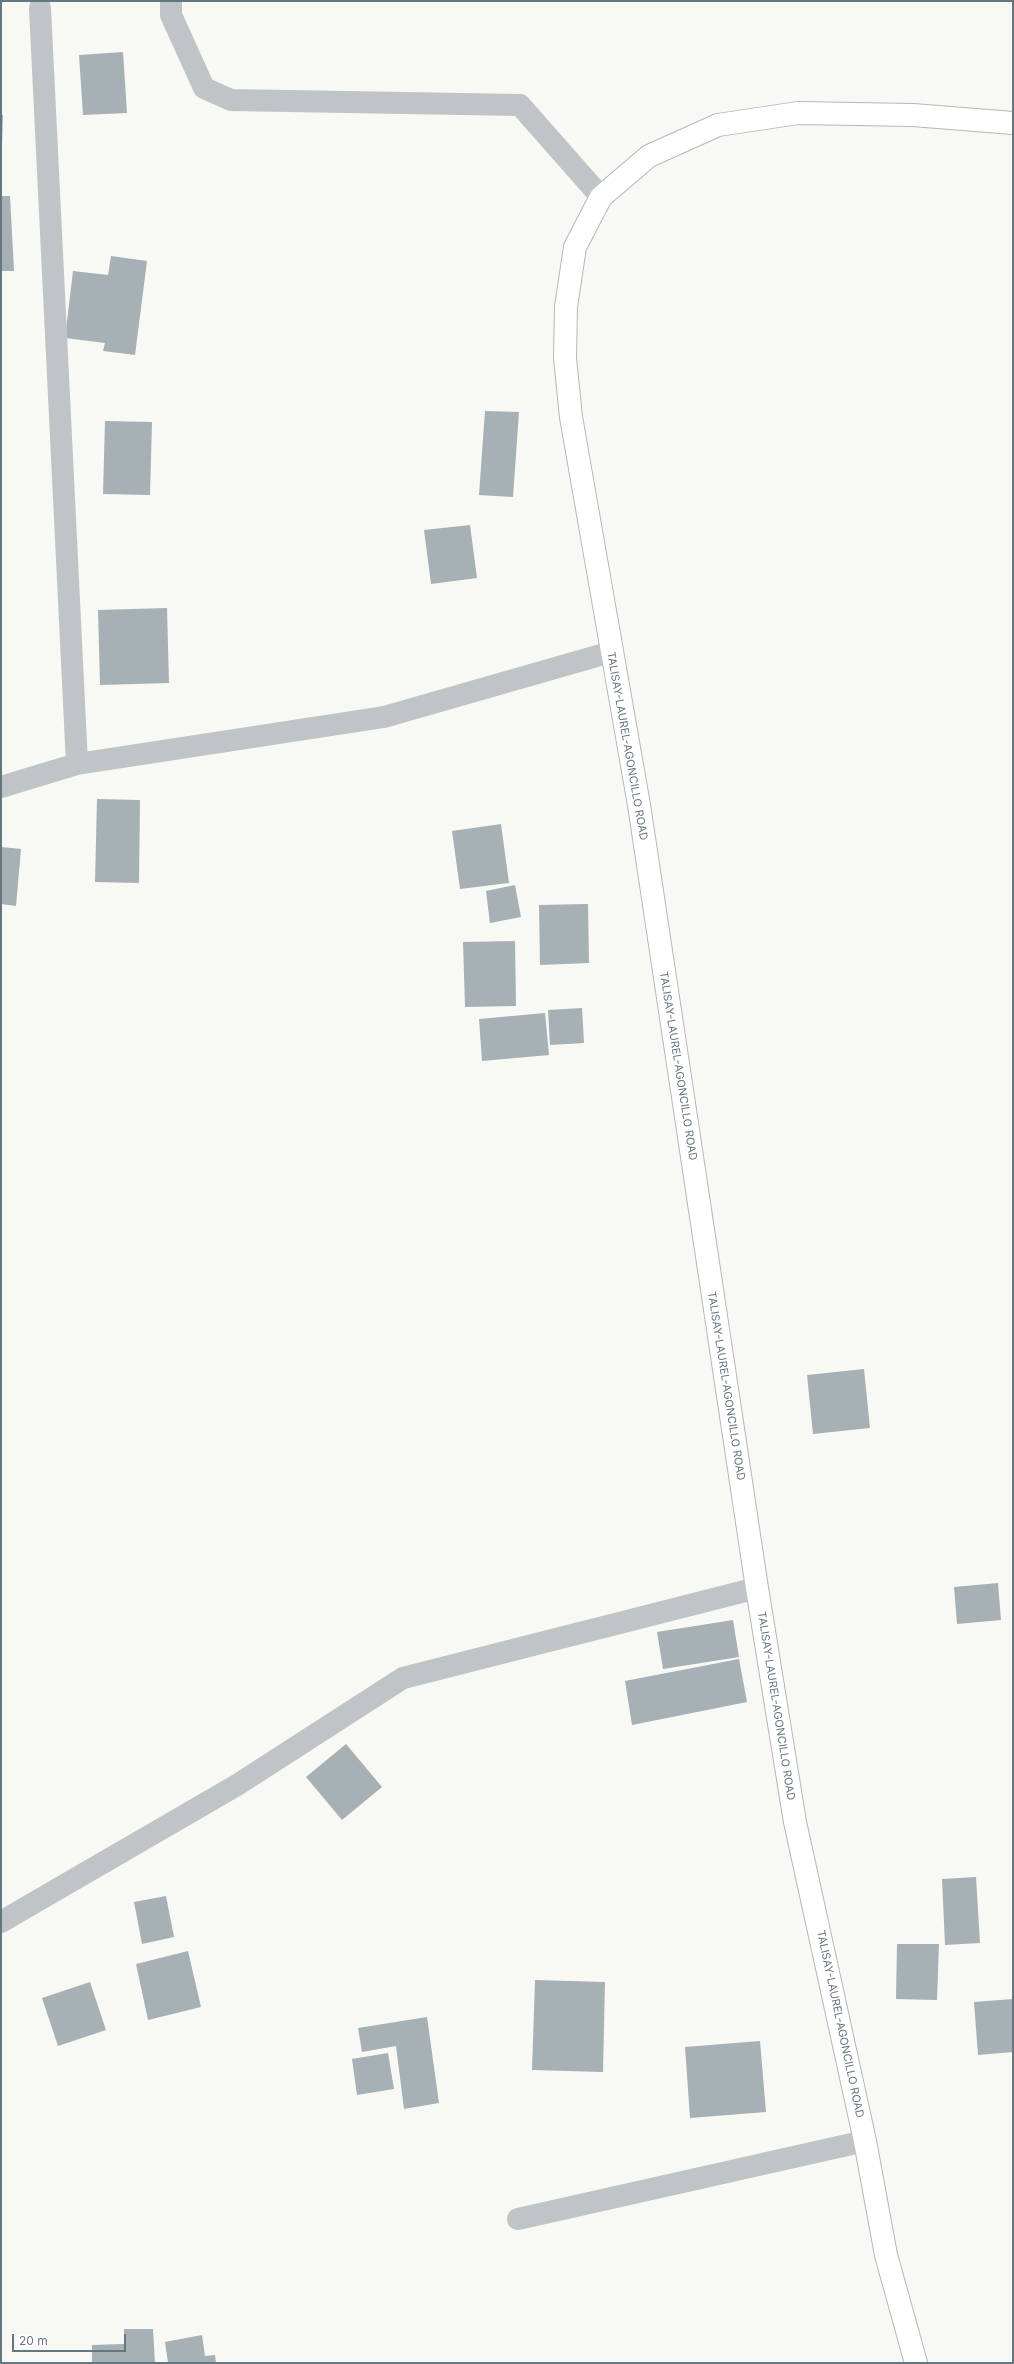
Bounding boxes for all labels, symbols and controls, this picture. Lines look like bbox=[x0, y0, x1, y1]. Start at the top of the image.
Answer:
street label: TALISAY-LAUREL-AGONCILLO ROAD bbox=[604, 651, 650, 841]
street label: TALISAY-LAUREL-AGONCILLO ROAD bbox=[657, 971, 699, 1161]
street label: TALISAY-LAUREL-AGONCILLO ROAD bbox=[705, 1291, 747, 1481]
street label: TALISAY-LAUREL-AGONCILLO ROAD bbox=[755, 1611, 797, 1801]
street label: TALISAY-LAUREL-AGONCILLO ROAD bbox=[814, 1929, 866, 2119]
scale bar bbox=[14, 2326, 128, 2352]
text: 20 m bbox=[19, 2333, 48, 2348]

